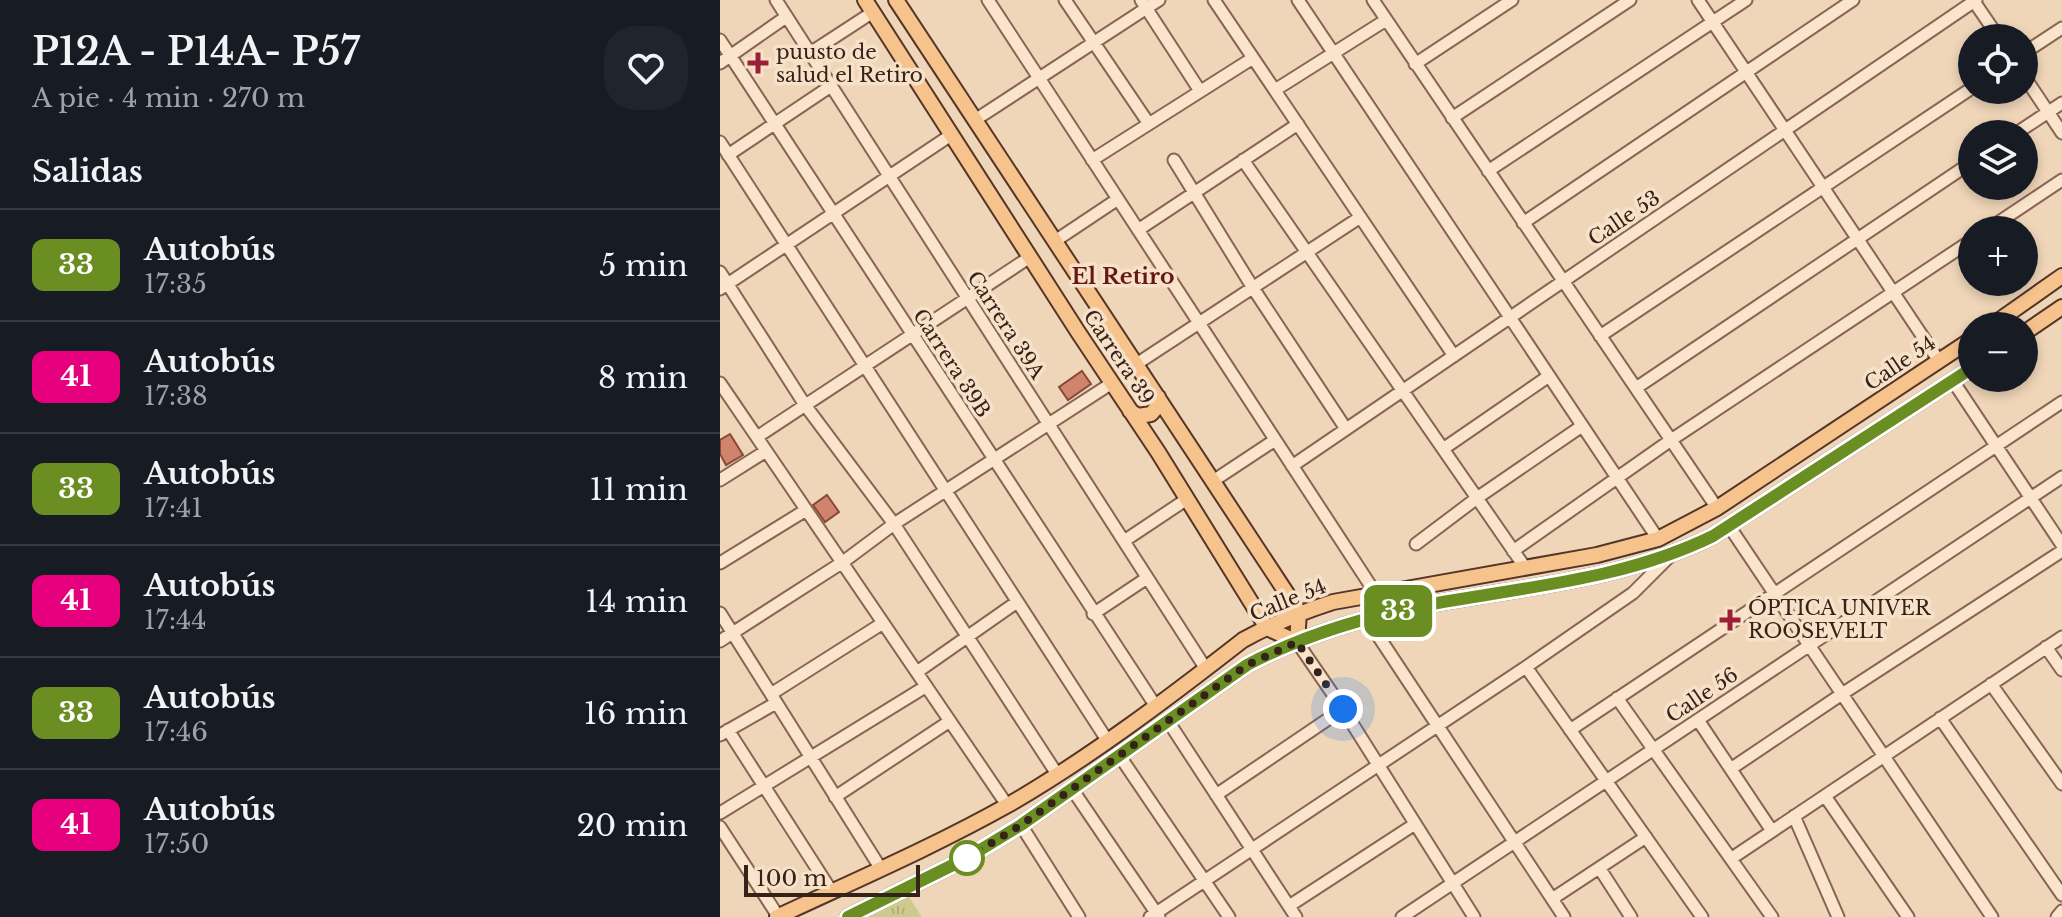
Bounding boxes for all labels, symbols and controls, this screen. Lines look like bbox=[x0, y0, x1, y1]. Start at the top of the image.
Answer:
map controls bbox=[1958, 24, 2038, 392]
button: locate bbox=[1958, 24, 2038, 104]
button: heart bbox=[604, 26, 688, 110]
text: P12A - P14A- P57 bbox=[32, 28, 360, 75]
place label: puusto de salud el Retiro bbox=[776, 40, 923, 87]
marker: puusto de salud el Retiro bbox=[747, 52, 769, 74]
text: A pie · 4 min · 270 m bbox=[32, 82, 305, 114]
button: layers bbox=[1958, 120, 2038, 200]
text: Salidas bbox=[32, 153, 143, 190]
street label: Calle 53 bbox=[1584, 185, 1664, 251]
button: + bbox=[1958, 216, 2038, 296]
text: Autobús bbox=[144, 231, 276, 268]
text: 33 bbox=[58, 247, 94, 282]
text: 5 min bbox=[599, 247, 688, 284]
district label: El Retiro bbox=[1072, 263, 1174, 290]
street label: Carrera 39A bbox=[962, 267, 1050, 384]
text: 17:35 bbox=[144, 268, 207, 300]
street label: Carrera 39B bbox=[908, 304, 996, 422]
street label: Carrera 39 bbox=[1079, 305, 1159, 409]
button: − bbox=[1958, 312, 2038, 392]
street label: Calle 54 bbox=[1860, 331, 1940, 395]
text: Autobús bbox=[144, 343, 276, 380]
text: 41 bbox=[61, 359, 91, 394]
text: 8 min bbox=[598, 359, 688, 396]
text: 17:38 bbox=[144, 380, 208, 412]
text: Autobús bbox=[144, 455, 276, 492]
text: 33 bbox=[58, 471, 94, 506]
text: 11 min bbox=[590, 471, 688, 508]
text: 17:41 bbox=[144, 492, 203, 524]
text: Autobús bbox=[144, 567, 276, 604]
street label: Calle 54 bbox=[1246, 574, 1330, 626]
text: 41 bbox=[61, 583, 91, 618]
text: 14 min bbox=[585, 583, 688, 620]
line badge: 33 bbox=[1362, 585, 1434, 637]
text: 33 bbox=[1380, 593, 1416, 628]
place label: ÓPTICA UNIVER ROOSEVELT bbox=[1748, 595, 1932, 643]
text: 17:44 bbox=[144, 604, 206, 636]
marker: ÓPTICA UNIVER ROOSEVELT bbox=[1719, 609, 1741, 631]
street label: Calle 56 bbox=[1661, 662, 1743, 728]
text: Autobús bbox=[144, 679, 276, 716]
your location bbox=[1323, 689, 1363, 729]
text: 33 bbox=[58, 695, 94, 730]
text: 16 min bbox=[584, 695, 688, 732]
text: 17:46 bbox=[144, 716, 208, 748]
text: Autobús bbox=[144, 791, 276, 828]
text: 41 bbox=[61, 807, 91, 842]
text: 20 min bbox=[576, 807, 688, 844]
text: 17:50 bbox=[144, 828, 209, 860]
unlabelled marker bbox=[950, 841, 984, 875]
scale bar bbox=[744, 861, 920, 897]
text: 100 m bbox=[756, 865, 827, 892]

